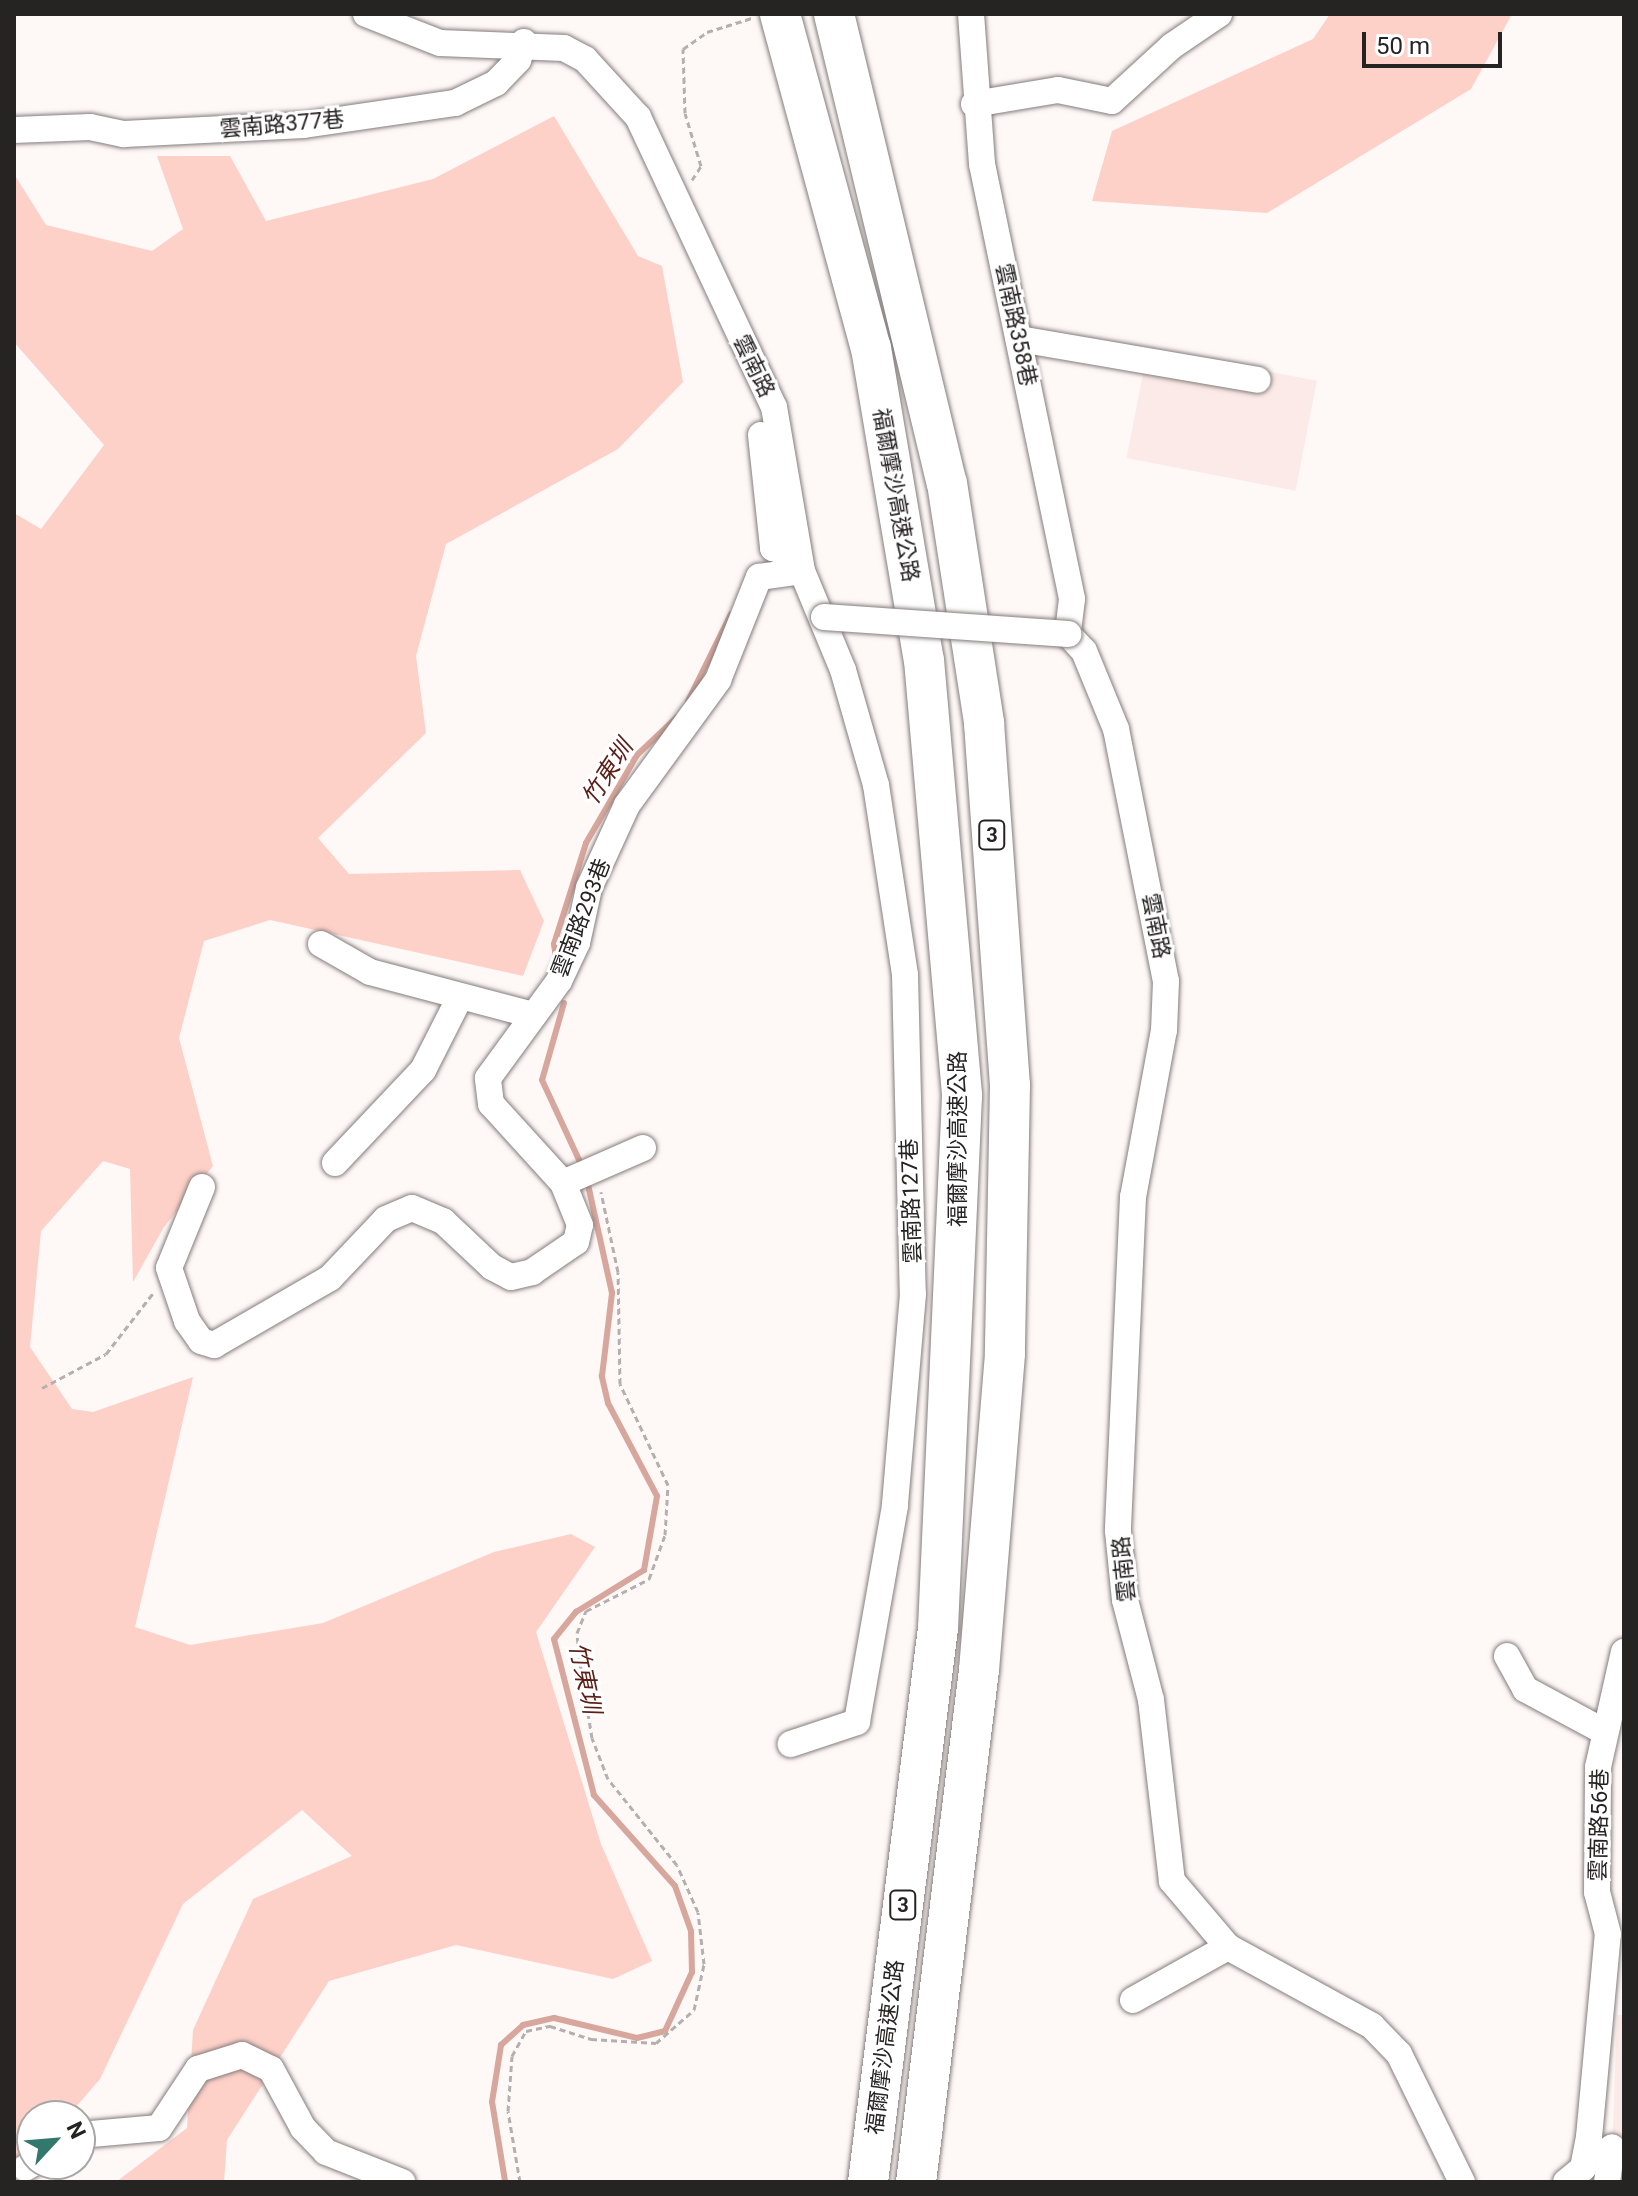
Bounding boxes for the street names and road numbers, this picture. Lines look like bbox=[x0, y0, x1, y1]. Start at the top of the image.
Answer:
street label: 雲南路377巷 bbox=[219, 105, 345, 143]
street label: 雲南路358巷 bbox=[990, 261, 1042, 389]
street label: 雲南路 bbox=[728, 331, 780, 401]
street label: 福爾摩沙高速公路 bbox=[868, 406, 924, 584]
road number: 3 bbox=[978, 819, 1006, 851]
street label: 雲南路293巷 bbox=[546, 855, 616, 981]
street label: 雲南路 bbox=[1137, 891, 1175, 961]
street label: 福爾摩沙高速公路 bbox=[945, 1051, 971, 1227]
street label: 雲南路127巷 bbox=[896, 1138, 926, 1264]
street label: 雲南路 bbox=[1107, 1535, 1141, 1603]
street label: 雲南路56巷 bbox=[1585, 1768, 1613, 1882]
road number: 3 bbox=[889, 1889, 917, 1921]
street label: 福爾摩沙高速公路 bbox=[861, 1958, 909, 2136]

